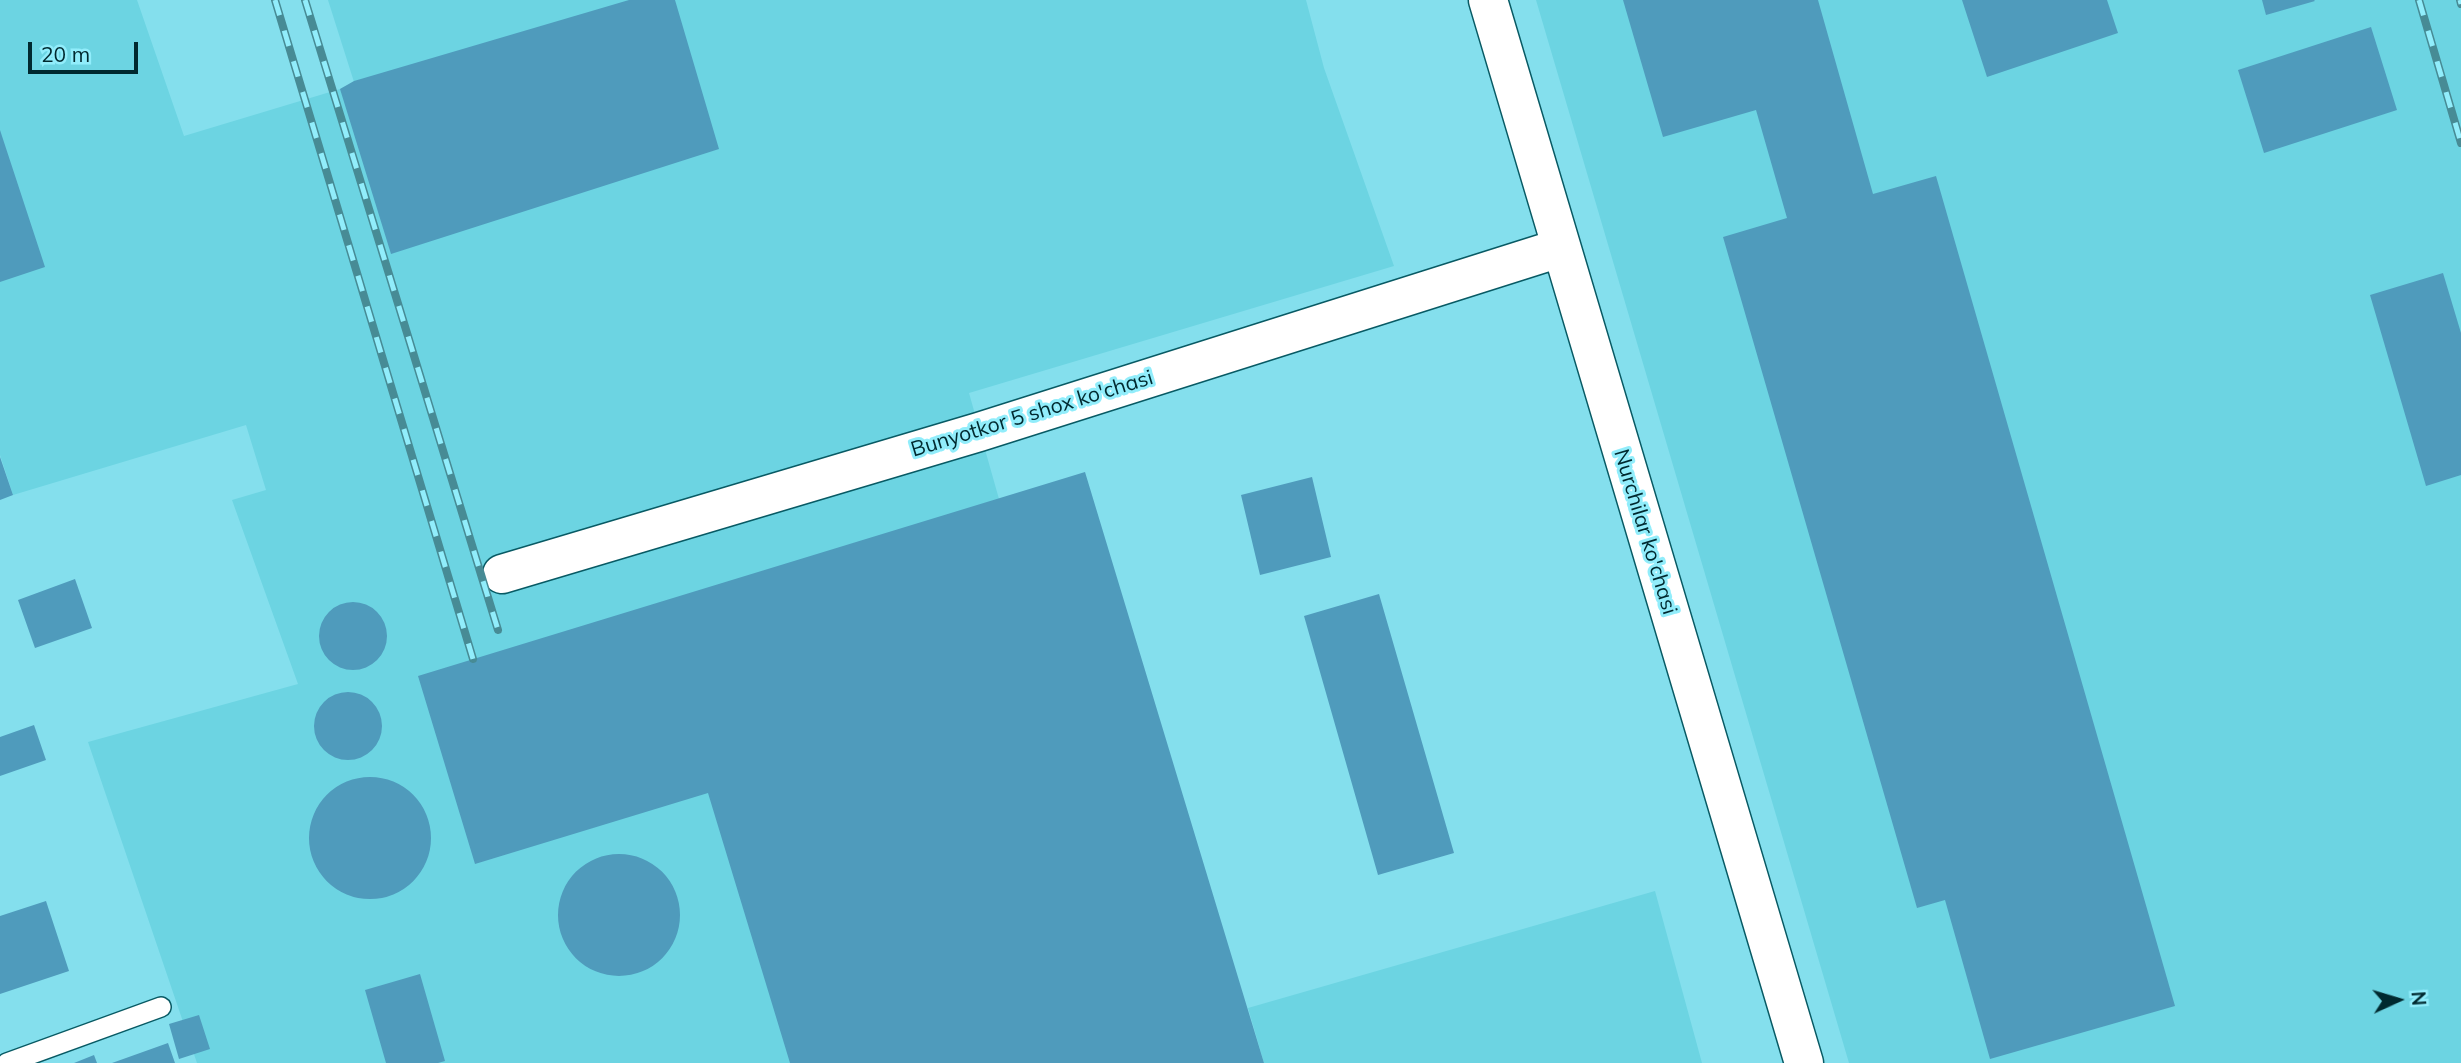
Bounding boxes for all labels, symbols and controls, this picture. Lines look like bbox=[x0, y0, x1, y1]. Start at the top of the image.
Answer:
scale bar bbox=[32, 28, 142, 72]
text: 20 m bbox=[41, 41, 90, 67]
street label: Bunyotkor 5 shox ko'chasi bbox=[908, 365, 1156, 463]
street label: Nurchilar ko'chasi bbox=[1608, 446, 1682, 618]
north arrow bbox=[2363, 965, 2433, 1035]
text: N bbox=[2406, 991, 2431, 1007]

